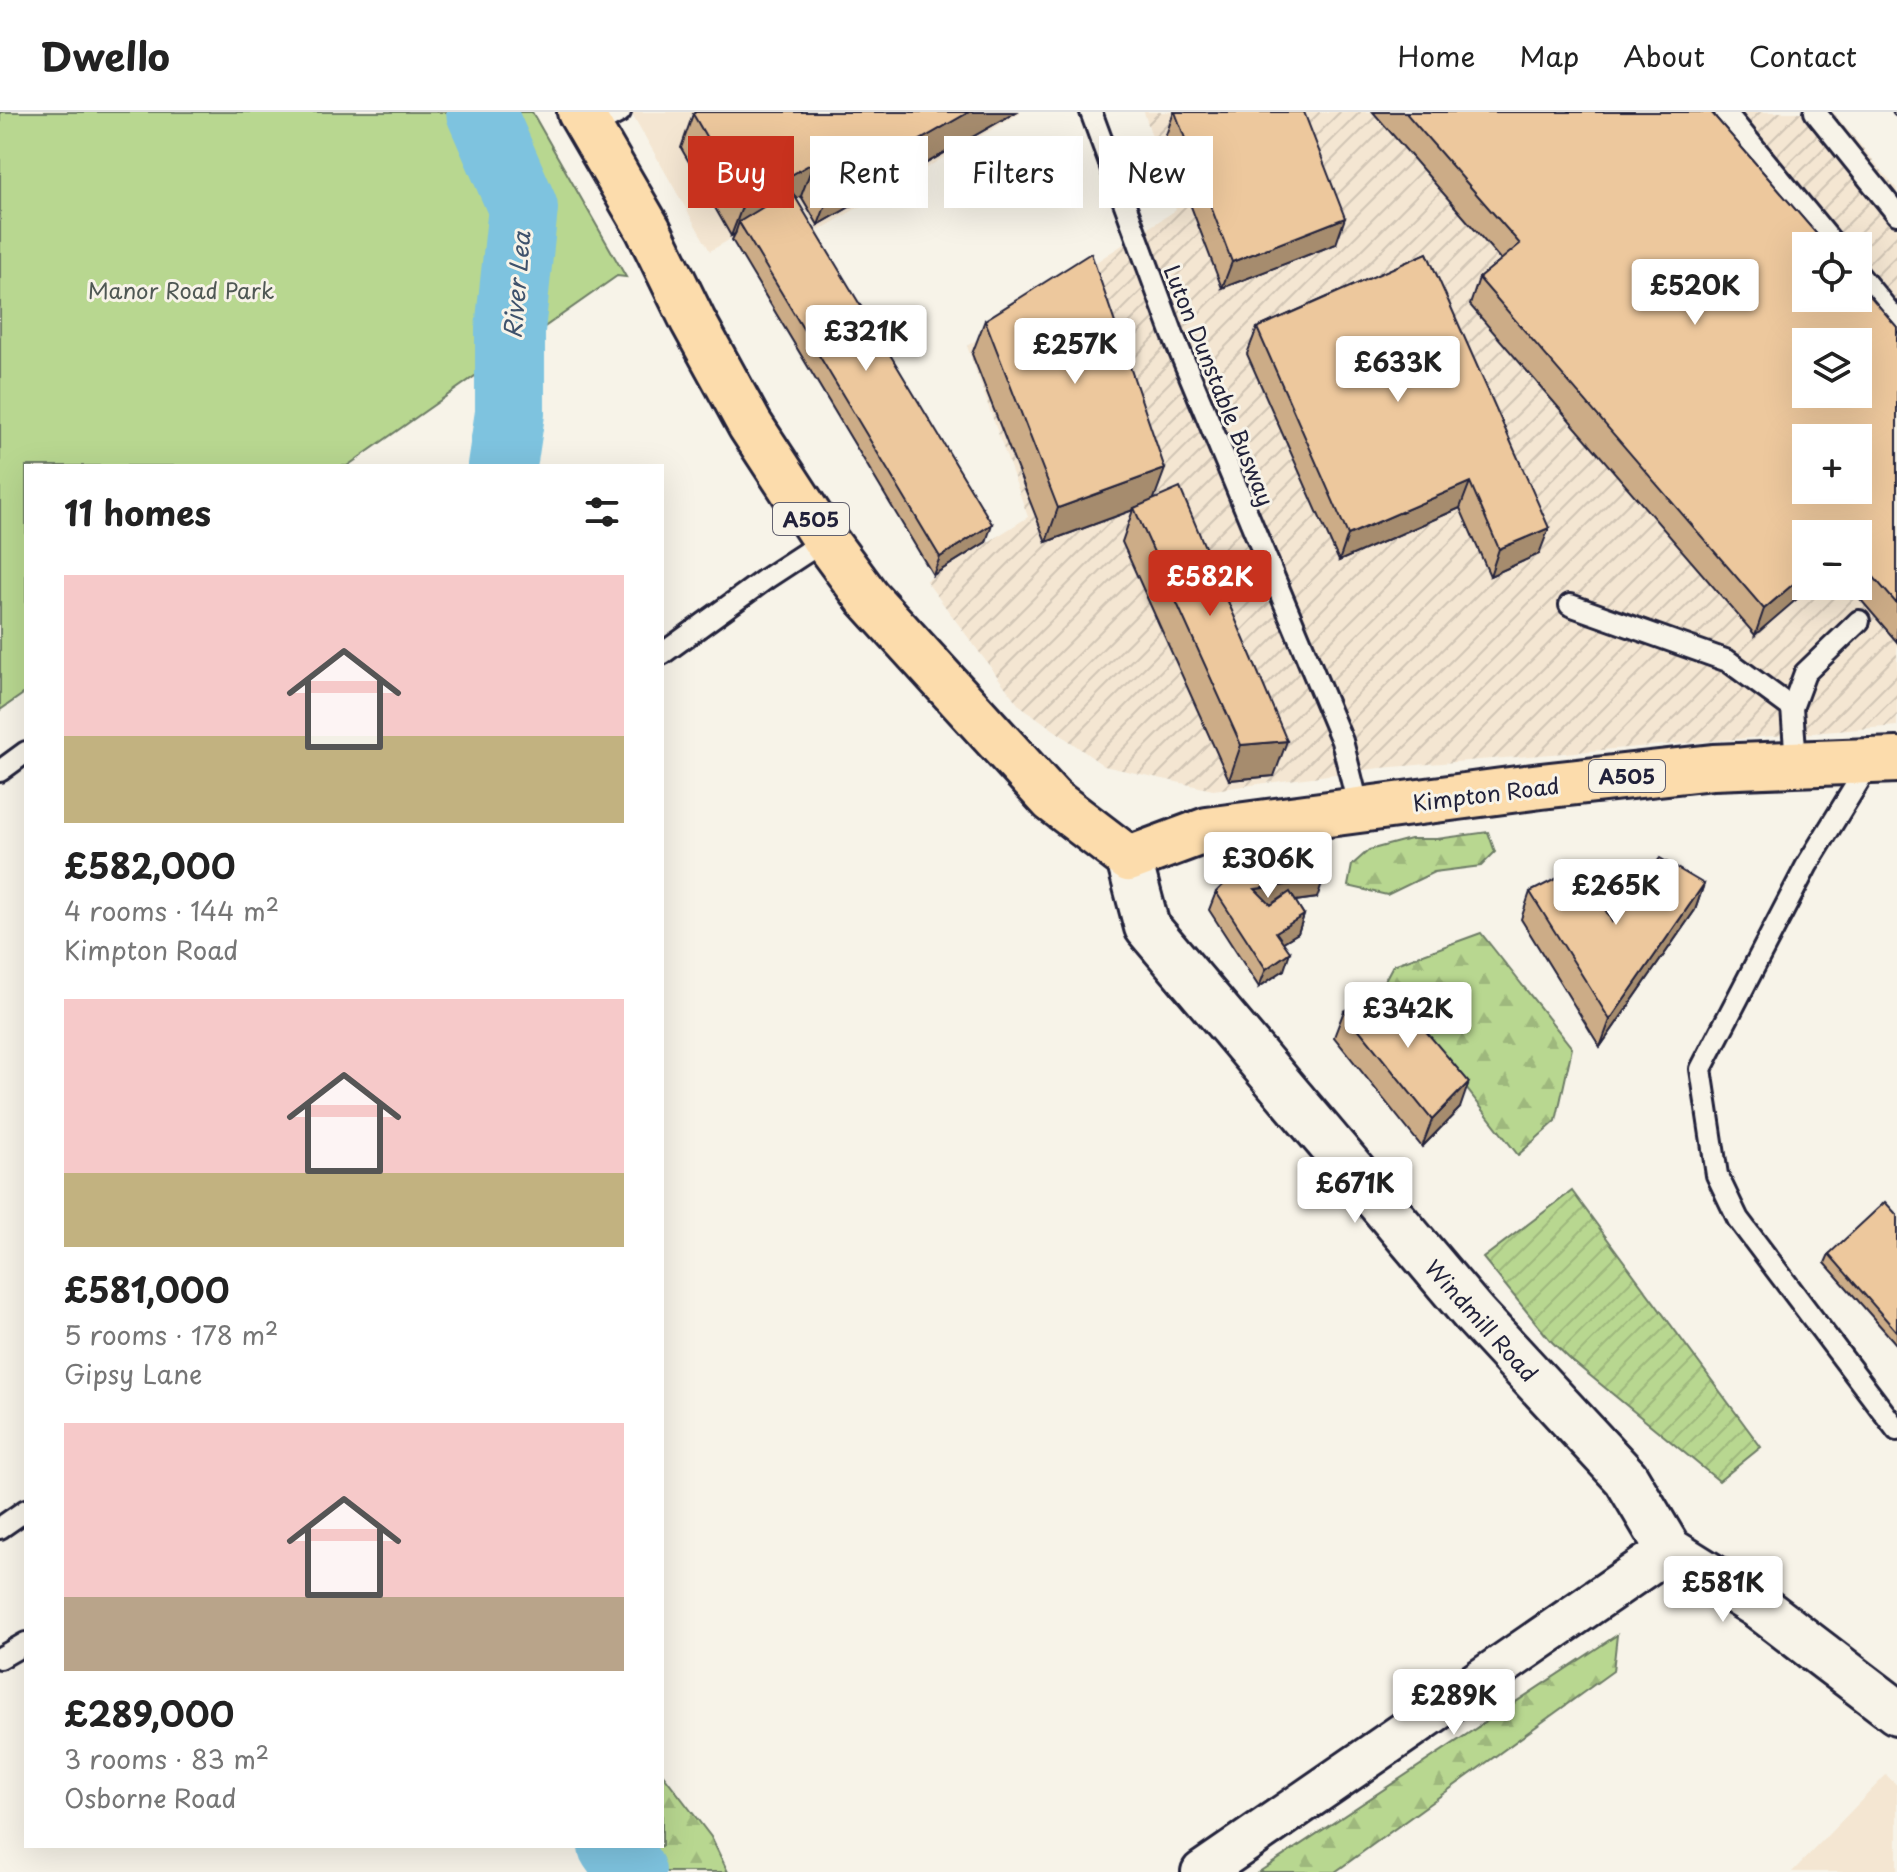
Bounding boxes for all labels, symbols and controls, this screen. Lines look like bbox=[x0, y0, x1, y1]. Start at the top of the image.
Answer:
text: Dwello bbox=[40, 27, 170, 84]
text: Home bbox=[1397, 34, 1475, 77]
text: Map bbox=[1519, 34, 1579, 77]
text: About bbox=[1623, 34, 1705, 77]
text: Contact bbox=[1749, 34, 1857, 77]
chip: Buy bbox=[688, 136, 794, 208]
chip: Rent bbox=[810, 136, 928, 208]
chip: Filters bbox=[944, 136, 1083, 208]
chip: New bbox=[1099, 136, 1213, 208]
water label: River Lea bbox=[493, 229, 539, 340]
map controls bbox=[1792, 232, 1872, 600]
button: locate bbox=[1792, 232, 1872, 312]
street label: Luton Dunstable Busway bbox=[1156, 259, 1284, 511]
pin: £520K bbox=[1639, 259, 1751, 327]
text: £520K bbox=[1650, 265, 1740, 304]
park label: Manor Road Park bbox=[88, 273, 274, 306]
pin: £321K bbox=[810, 305, 922, 373]
text: £321K bbox=[824, 311, 908, 350]
pin: £257K bbox=[1019, 318, 1131, 386]
text: £257K bbox=[1032, 324, 1118, 363]
button: layers bbox=[1792, 328, 1872, 408]
pin: £633K bbox=[1342, 336, 1454, 404]
text: £633K bbox=[1354, 342, 1442, 381]
button: + bbox=[1792, 424, 1872, 504]
text: 11 homes bbox=[64, 486, 211, 538]
icon: filters bbox=[580, 490, 624, 534]
road number: A505 bbox=[773, 503, 849, 535]
button: − bbox=[1792, 520, 1872, 600]
pin: £582K bbox=[1154, 550, 1266, 618]
text: £582K bbox=[1166, 556, 1254, 595]
icon: home bbox=[272, 627, 416, 771]
road number: A505 bbox=[1589, 760, 1665, 792]
street label: Kimpton Road bbox=[1411, 768, 1561, 818]
pin: £306K bbox=[1212, 832, 1324, 900]
text: £306K bbox=[1222, 838, 1314, 877]
text: £582,000 bbox=[64, 839, 235, 891]
pin: £265K bbox=[1560, 859, 1672, 927]
text: £265K bbox=[1572, 865, 1660, 904]
text: 4 rooms · 144 m² bbox=[64, 891, 279, 930]
text: Kimpton Road bbox=[64, 930, 238, 969]
pin: £342K bbox=[1352, 982, 1464, 1050]
text: £342K bbox=[1363, 988, 1454, 1027]
icon: home bbox=[272, 1051, 416, 1195]
pin: £671K bbox=[1299, 1157, 1411, 1225]
text: £671K bbox=[1315, 1163, 1395, 1202]
street label: Windmill Road bbox=[1418, 1252, 1546, 1388]
text: £581,000 bbox=[64, 1263, 229, 1315]
text: 5 rooms · 178 m² bbox=[64, 1315, 278, 1354]
text: Gipsy Lane bbox=[64, 1354, 202, 1393]
icon: home bbox=[272, 1475, 416, 1619]
pin: £581K bbox=[1667, 1556, 1779, 1624]
text: £581K bbox=[1682, 1562, 1764, 1601]
pin: £289K bbox=[1398, 1669, 1510, 1737]
text: £289K bbox=[1411, 1675, 1497, 1714]
text: £289,000 bbox=[64, 1687, 234, 1739]
text: 3 rooms · 83 m² bbox=[64, 1739, 269, 1778]
text: Osborne Road bbox=[64, 1778, 237, 1817]

